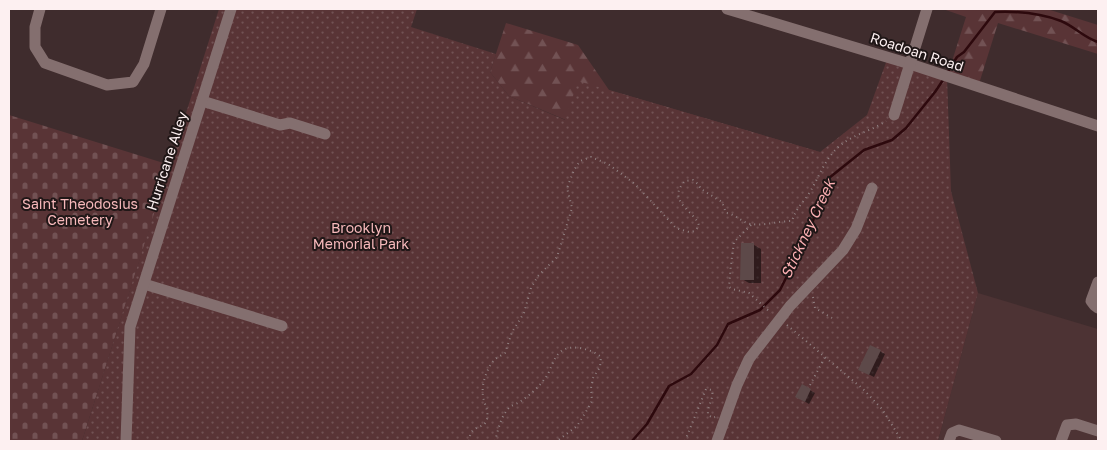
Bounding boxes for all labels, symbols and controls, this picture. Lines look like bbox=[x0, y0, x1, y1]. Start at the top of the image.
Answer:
street label: Roadoan Road bbox=[868, 28, 966, 75]
street label: Hurricane Alley bbox=[143, 109, 191, 213]
water label: Stickney Creek bbox=[776, 175, 840, 282]
park label: Saint Theodosius Cemetery bbox=[22, 195, 138, 228]
park label: Brooklyn Memorial Park bbox=[313, 219, 409, 252]

